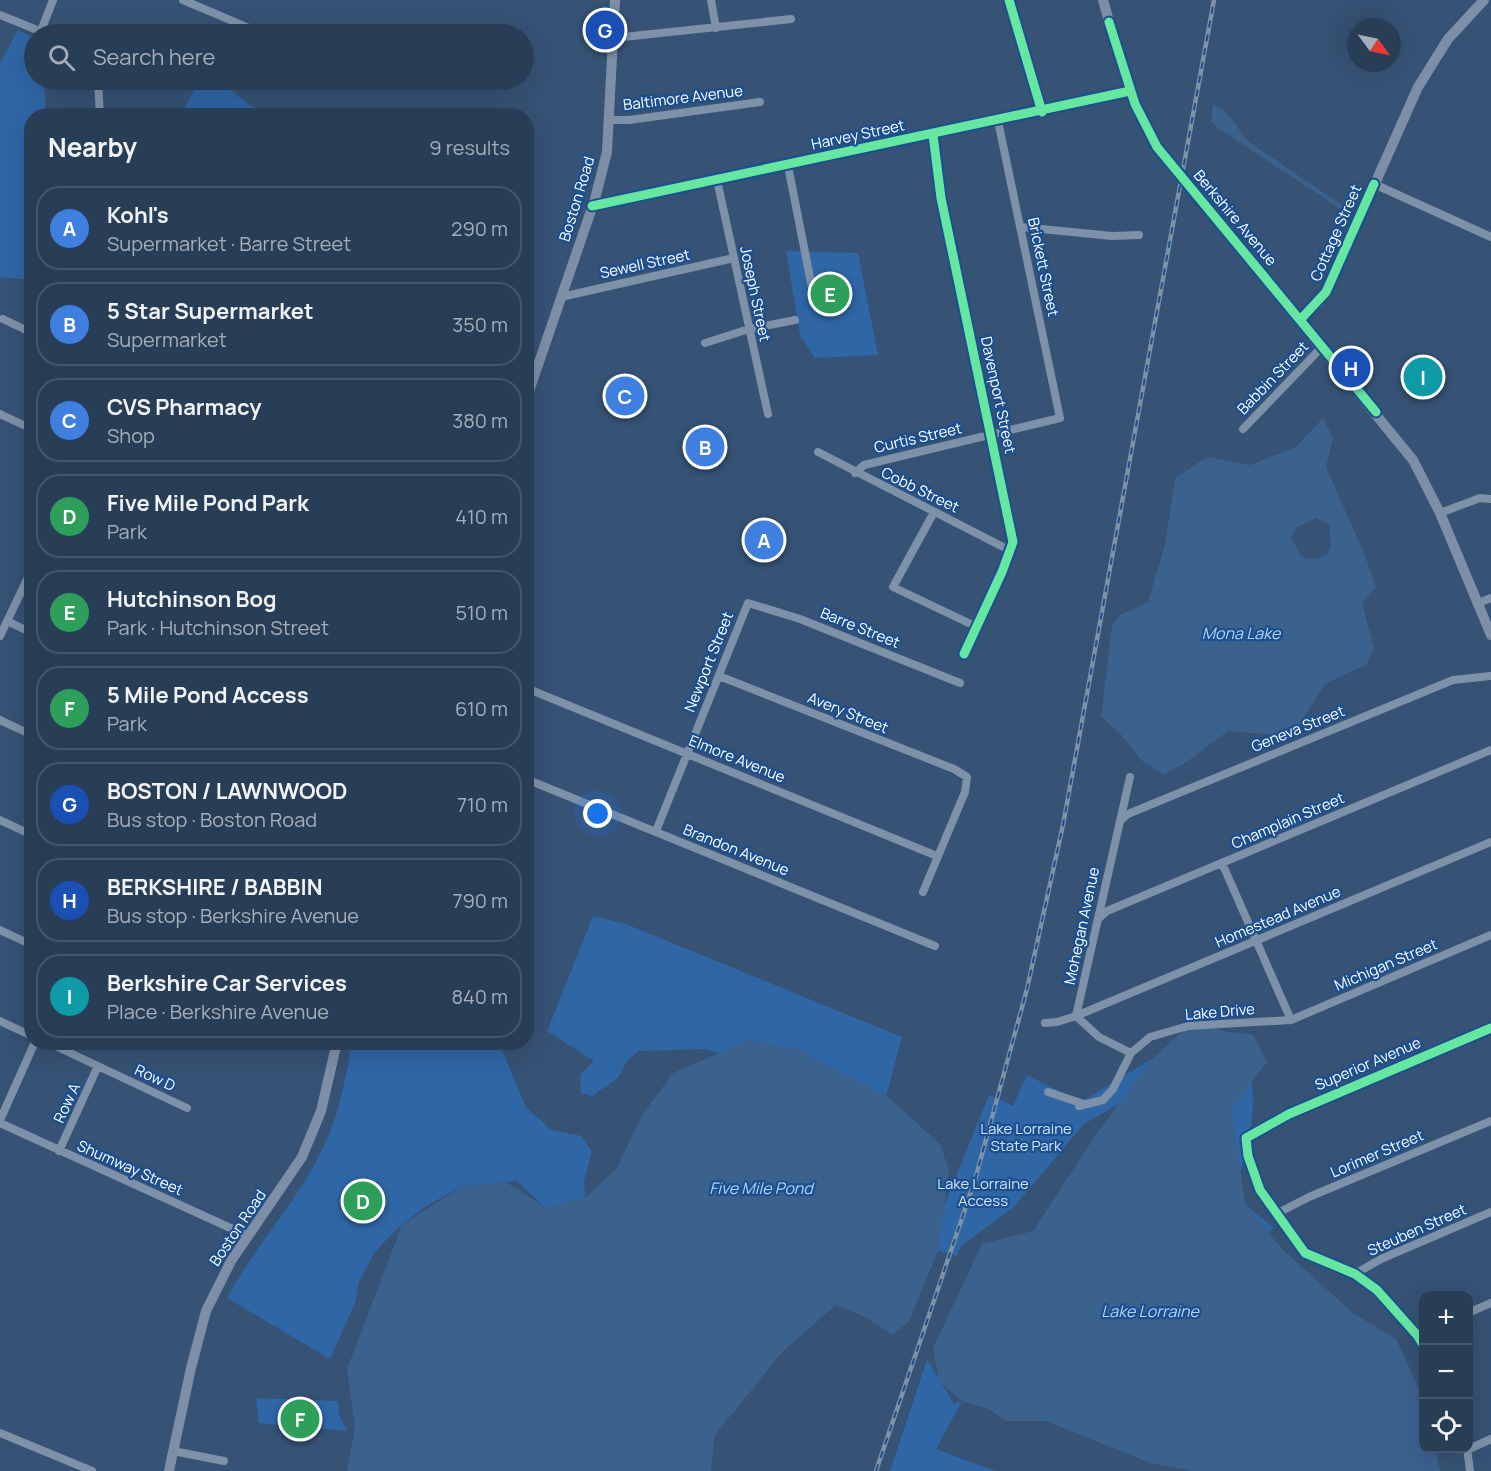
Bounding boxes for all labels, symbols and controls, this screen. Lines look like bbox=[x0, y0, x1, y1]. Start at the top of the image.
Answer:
pin: G bbox=[586, 8, 624, 52]
north arrow bbox=[1347, 18, 1401, 72]
search box bbox=[24, 24, 534, 90]
icon: search bbox=[45, 41, 78, 74]
text: Search here bbox=[93, 42, 215, 72]
street label: Baltimore Avenue bbox=[622, 80, 744, 115]
street label: Harvey Street bbox=[809, 114, 907, 155]
text: Nearby bbox=[48, 129, 137, 165]
text: 9 results bbox=[429, 134, 510, 161]
street label: Boston Road bbox=[554, 154, 599, 244]
street label: Berkshire Avenue bbox=[1189, 165, 1282, 270]
street label: Cottage Street bbox=[1305, 181, 1366, 284]
text: Kohl's bbox=[107, 200, 169, 230]
text: A bbox=[63, 215, 76, 242]
text: 290 m bbox=[451, 215, 508, 242]
street label: Brickett Street bbox=[1023, 215, 1064, 318]
text: Supermarket · Barre Street bbox=[107, 230, 351, 257]
street label: Sewell Street bbox=[598, 244, 692, 283]
street label: Joseph Street bbox=[735, 244, 776, 344]
pin: E bbox=[810, 272, 850, 316]
text: 5 Star Supermarket bbox=[107, 296, 314, 326]
text: B bbox=[63, 311, 76, 338]
text: 350 m bbox=[452, 311, 508, 338]
text: Supermarket bbox=[107, 326, 227, 353]
street label: Davenport Street bbox=[976, 334, 1021, 455]
street label: Babbin Street bbox=[1232, 336, 1313, 419]
pin: H bbox=[1332, 346, 1370, 391]
pin: I bbox=[1404, 354, 1442, 400]
pin: C bbox=[606, 374, 644, 418]
text: CVS Pharmacy bbox=[107, 392, 262, 422]
text: C bbox=[62, 407, 77, 434]
text: 380 m bbox=[452, 407, 508, 434]
street label: Curtis Street bbox=[872, 417, 964, 458]
text: Shop bbox=[107, 422, 155, 449]
pin: B bbox=[686, 424, 724, 470]
street label: Cobb Street bbox=[878, 462, 963, 517]
text: Five Mile Pond Park bbox=[107, 488, 309, 518]
text: D bbox=[62, 503, 77, 530]
text: 410 m bbox=[455, 503, 508, 530]
text: Park bbox=[107, 518, 147, 545]
pin: A bbox=[744, 518, 783, 562]
text: Hutchinson Bog bbox=[107, 584, 277, 614]
text: E bbox=[64, 599, 75, 626]
text: 510 m bbox=[455, 599, 508, 626]
street label: Barre Street bbox=[817, 602, 903, 653]
street label: Newport Street bbox=[679, 609, 738, 715]
text: Park · Hutchinson Street bbox=[107, 614, 329, 641]
water label: Mona Lake bbox=[1202, 622, 1282, 644]
text: 5 Mile Pond Access bbox=[107, 680, 309, 710]
street label: Avery Street bbox=[805, 687, 892, 738]
text: F bbox=[64, 695, 75, 722]
text: 610 m bbox=[455, 695, 508, 722]
street label: Geneva Street bbox=[1248, 700, 1348, 757]
text: Park bbox=[107, 710, 147, 737]
street label: Elmore Avenue bbox=[686, 730, 789, 787]
text: BOSTON / LAWNWOOD bbox=[107, 776, 347, 806]
street label: Champlain Street bbox=[1228, 787, 1348, 854]
text: G bbox=[62, 791, 77, 818]
text: 710 m bbox=[457, 791, 508, 818]
your location bbox=[583, 799, 612, 828]
text: Bus stop · Boston Road bbox=[107, 806, 317, 833]
street label: Brandon Avenue bbox=[680, 819, 792, 880]
street label: Mohegan Avenue bbox=[1059, 865, 1104, 987]
text: BERKSHIRE / BABBIN bbox=[107, 872, 322, 902]
street label: Homestead Avenue bbox=[1212, 881, 1344, 952]
text: H bbox=[62, 887, 77, 914]
text: 790 m bbox=[452, 887, 508, 914]
text: Bus stop · Berkshire Avenue bbox=[107, 902, 359, 929]
street label: Michigan Street bbox=[1331, 933, 1441, 996]
text: Berkshire Car Services bbox=[107, 968, 347, 998]
text: I bbox=[67, 983, 72, 1010]
text: 840 m bbox=[451, 983, 508, 1010]
text: Place · Berkshire Avenue bbox=[107, 998, 329, 1025]
street label: Lake Drive bbox=[1184, 998, 1256, 1025]
street label: Superior Avenue bbox=[1312, 1032, 1424, 1095]
street label: Row D bbox=[131, 1059, 179, 1096]
street label: Row A bbox=[48, 1079, 85, 1126]
park label: Lake Lorraine State Park bbox=[980, 1118, 1072, 1156]
street label: Lorimer Street bbox=[1327, 1124, 1427, 1183]
street label: Shumway Street bbox=[74, 1135, 186, 1200]
park label: Lake Lorraine Access bbox=[937, 1173, 1029, 1211]
water label: Five Mile Pond bbox=[709, 1177, 815, 1199]
pin: D bbox=[344, 1178, 382, 1224]
street label: Boston Road bbox=[204, 1185, 271, 1270]
street label: Steuben Street bbox=[1364, 1198, 1469, 1261]
map controls bbox=[1419, 1291, 1473, 1453]
button: + bbox=[1419, 1291, 1473, 1345]
water label: Lake Lorraine bbox=[1101, 1300, 1200, 1322]
button: − bbox=[1419, 1345, 1473, 1399]
pin: F bbox=[280, 1396, 320, 1442]
button: locate bbox=[1419, 1399, 1473, 1453]

